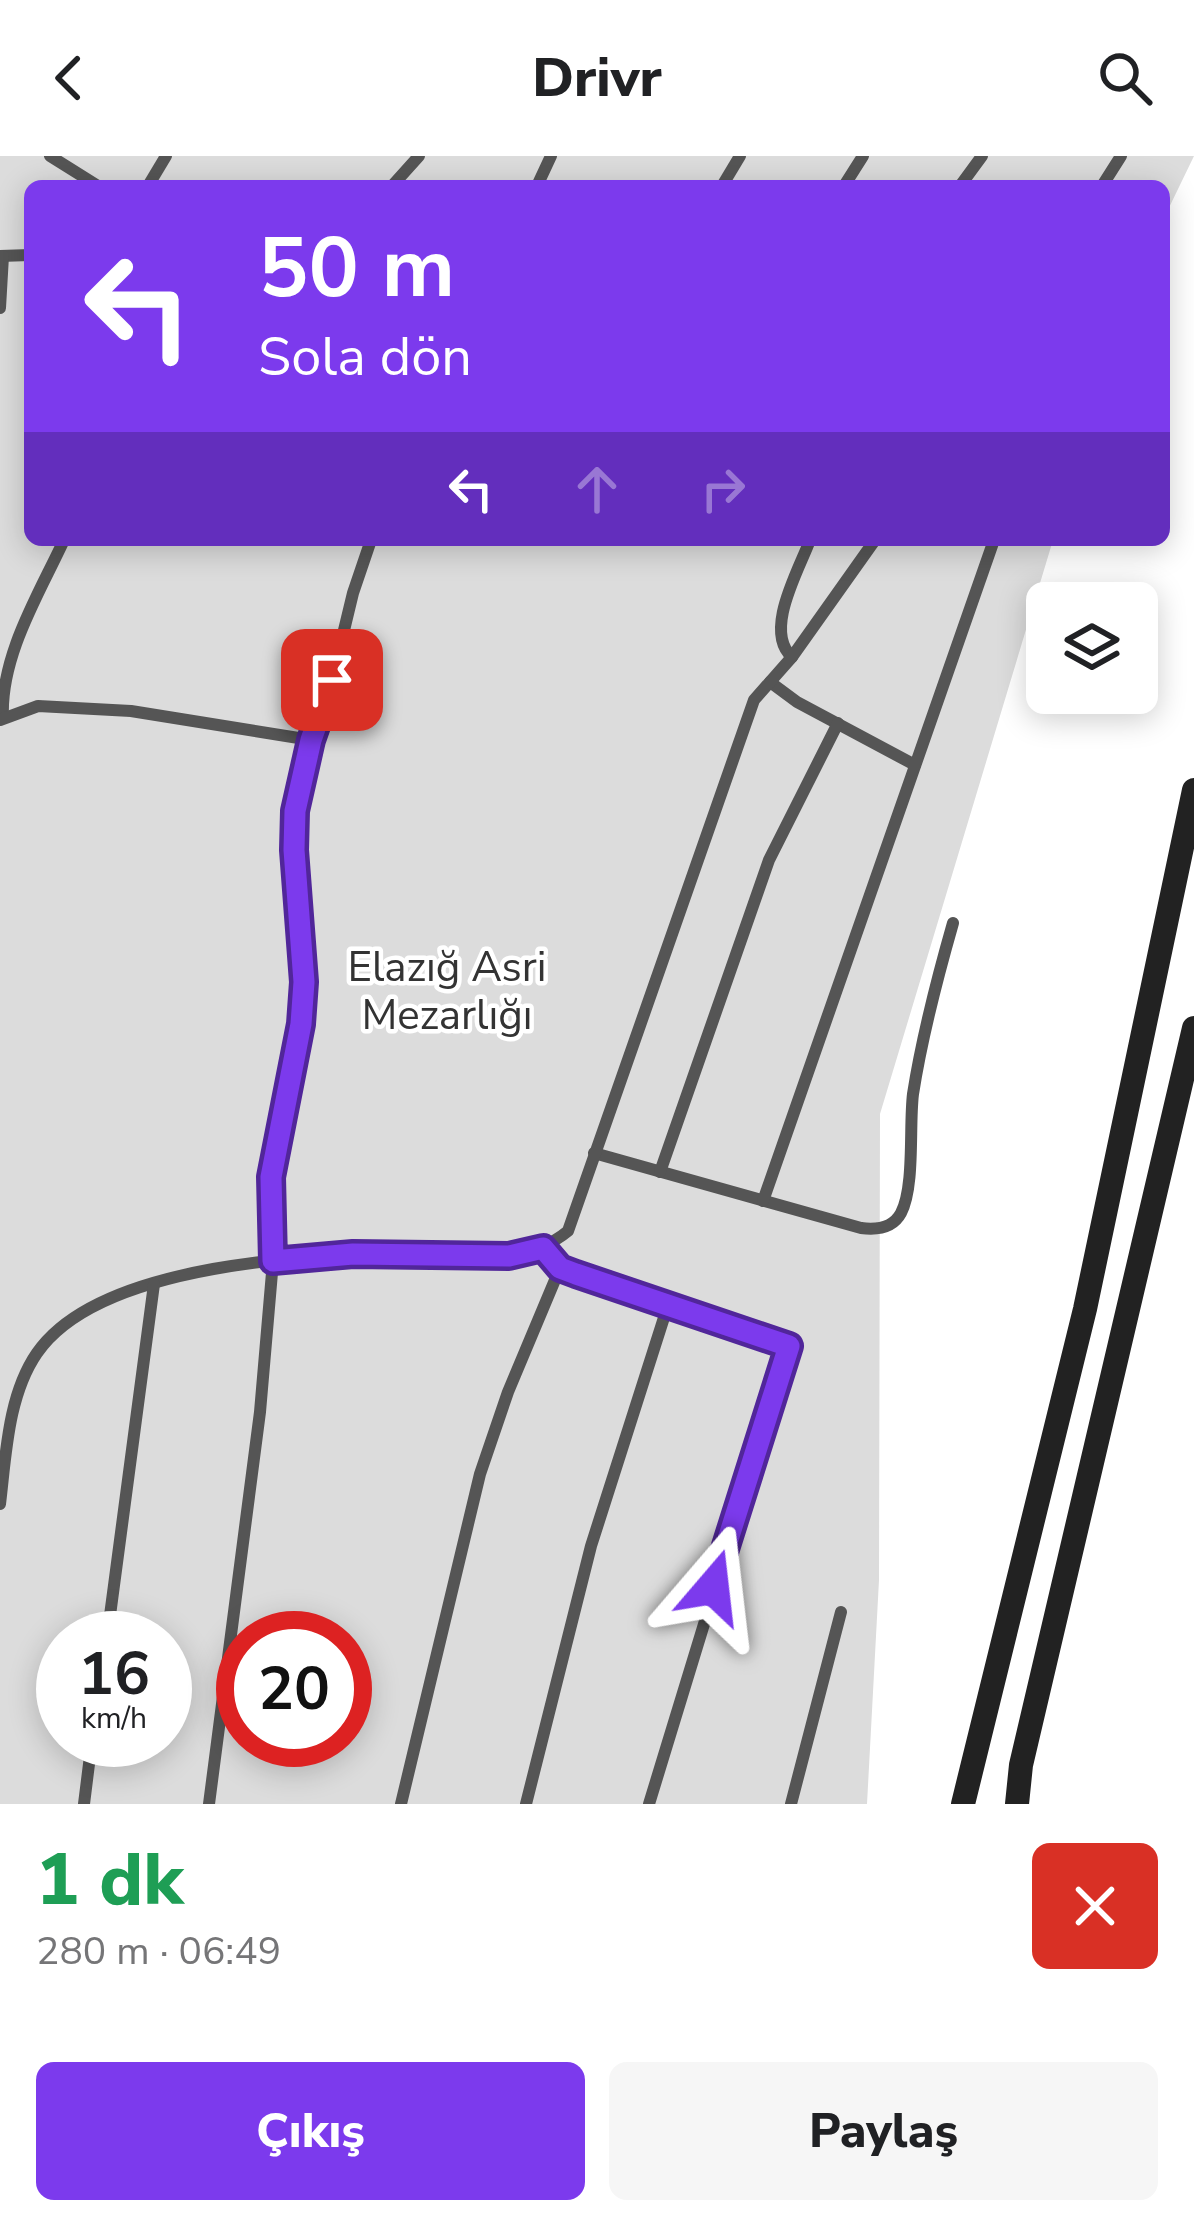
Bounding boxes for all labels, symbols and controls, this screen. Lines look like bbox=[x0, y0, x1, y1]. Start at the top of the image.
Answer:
text: Drivr bbox=[532, 41, 662, 115]
icon: back bbox=[36, 45, 102, 111]
icon: search bbox=[1092, 45, 1158, 111]
text: 50 m bbox=[258, 211, 455, 326]
icon: left bbox=[60, 228, 216, 384]
text: Sola dön bbox=[258, 320, 472, 394]
icon: left bbox=[438, 456, 504, 522]
icon: ahead bbox=[564, 456, 630, 522]
icon: right bbox=[690, 456, 756, 522]
map controls bbox=[1026, 582, 1158, 714]
button: layers bbox=[1026, 582, 1158, 714]
pin bbox=[281, 629, 383, 731]
icon: arrive bbox=[299, 647, 365, 713]
park label: Elazığ Asri Mezarlığı bbox=[347, 939, 547, 1044]
position arrow bbox=[650, 1524, 776, 1650]
speed limit sign: 20 bbox=[216, 1611, 372, 1767]
text: 16 bbox=[78, 1633, 150, 1715]
text: km/h bbox=[81, 1698, 147, 1739]
text: 1 dk bbox=[36, 1831, 183, 1929]
button: close bbox=[1032, 1843, 1158, 1969]
text: 280 m · 06:49 bbox=[36, 1925, 281, 1978]
button: Çıkış bbox=[36, 2062, 585, 2200]
button: Paylaş bbox=[609, 2062, 1158, 2200]

